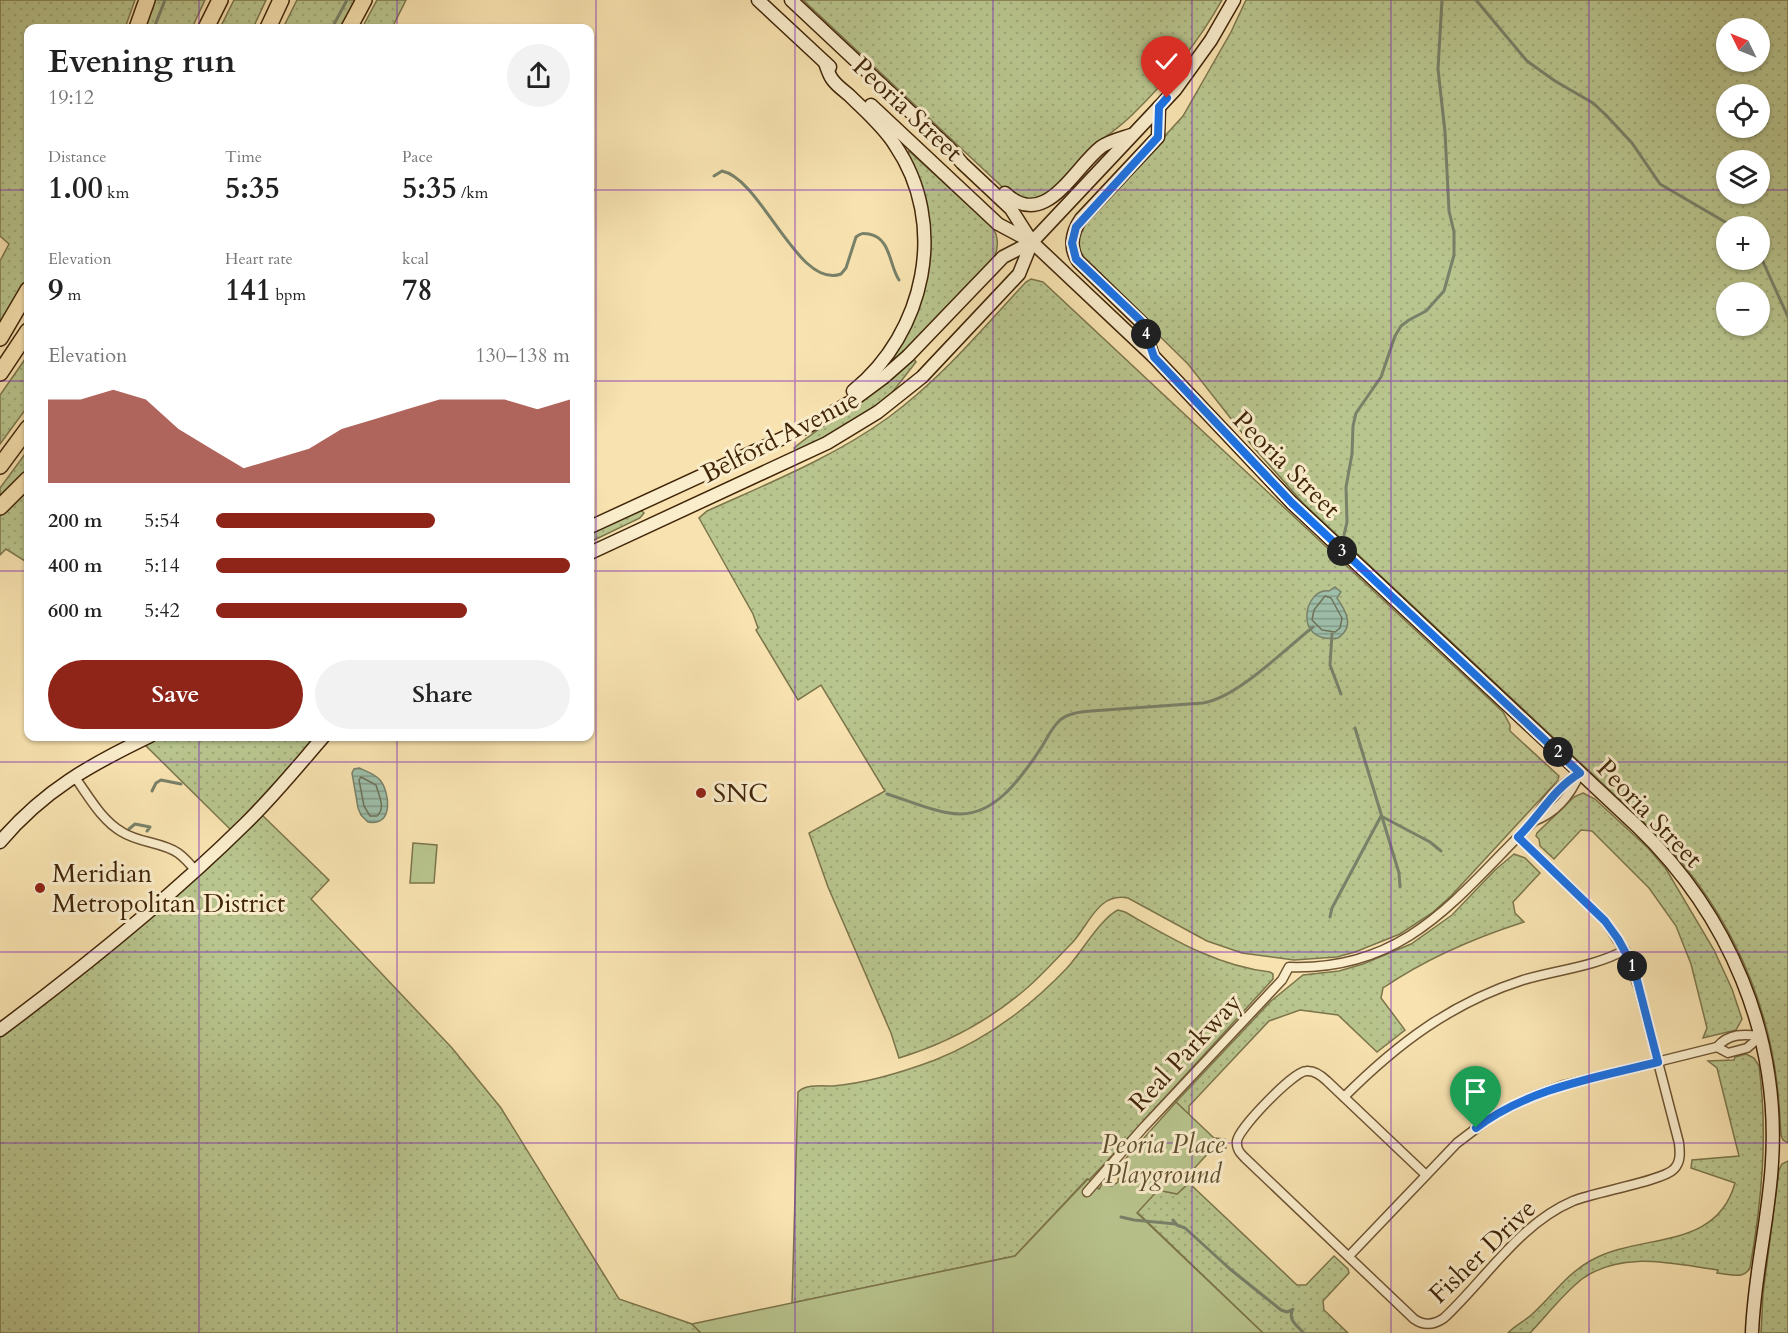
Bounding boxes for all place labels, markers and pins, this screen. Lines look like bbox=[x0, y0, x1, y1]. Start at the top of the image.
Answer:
pin bbox=[1141, 36, 1192, 98]
pin: 4 bbox=[1131, 319, 1161, 349]
pin: 3 bbox=[1327, 536, 1357, 566]
pin: 2 bbox=[1543, 737, 1573, 767]
place label: SNC bbox=[713, 776, 768, 811]
marker: SNC bbox=[694, 786, 708, 800]
place label: Meridian Metropolitan District bbox=[52, 856, 285, 921]
marker: Meridian Metropolitan District bbox=[33, 881, 47, 895]
pin: 1 bbox=[1617, 951, 1647, 981]
pin bbox=[1450, 1066, 1501, 1128]

